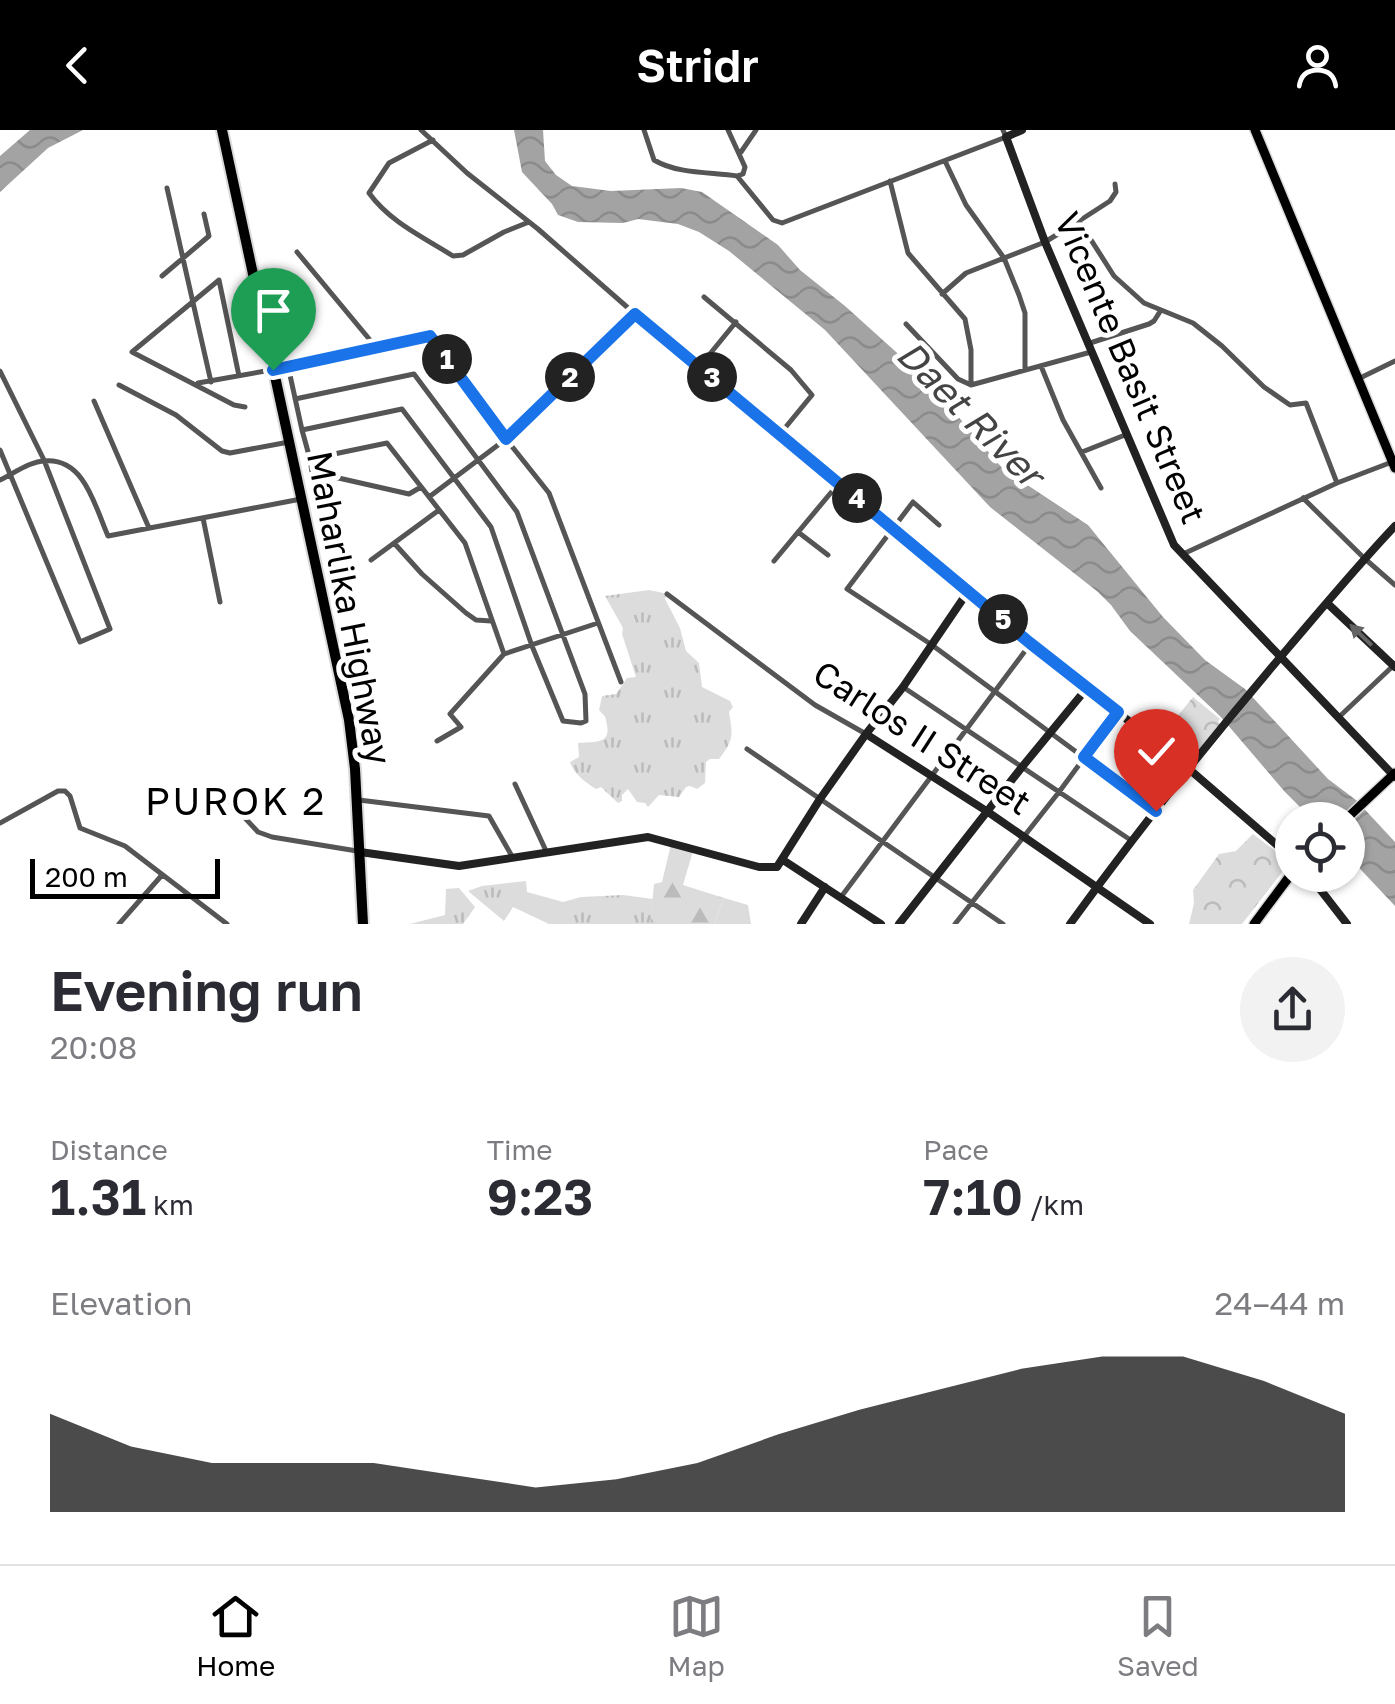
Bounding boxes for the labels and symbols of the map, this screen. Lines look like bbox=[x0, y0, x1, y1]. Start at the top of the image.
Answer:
street label: Vicente Basit Street bbox=[1046, 206, 1215, 530]
pin bbox=[231, 268, 316, 371]
water label: Daet River bbox=[889, 330, 1057, 499]
pin: 1 bbox=[422, 334, 472, 384]
pin: 2 bbox=[545, 352, 595, 402]
pin: 3 bbox=[687, 352, 737, 402]
street label: Maharlika Highway bbox=[299, 448, 401, 768]
pin: 4 bbox=[832, 473, 882, 523]
pin: 5 bbox=[978, 594, 1028, 644]
one-way arrow bbox=[1349, 624, 1373, 647]
street label: Carlos II Street bbox=[806, 651, 1039, 823]
pin bbox=[1114, 709, 1199, 812]
district label: PUROK 2 bbox=[145, 778, 327, 823]
scale bar bbox=[30, 854, 220, 898]

